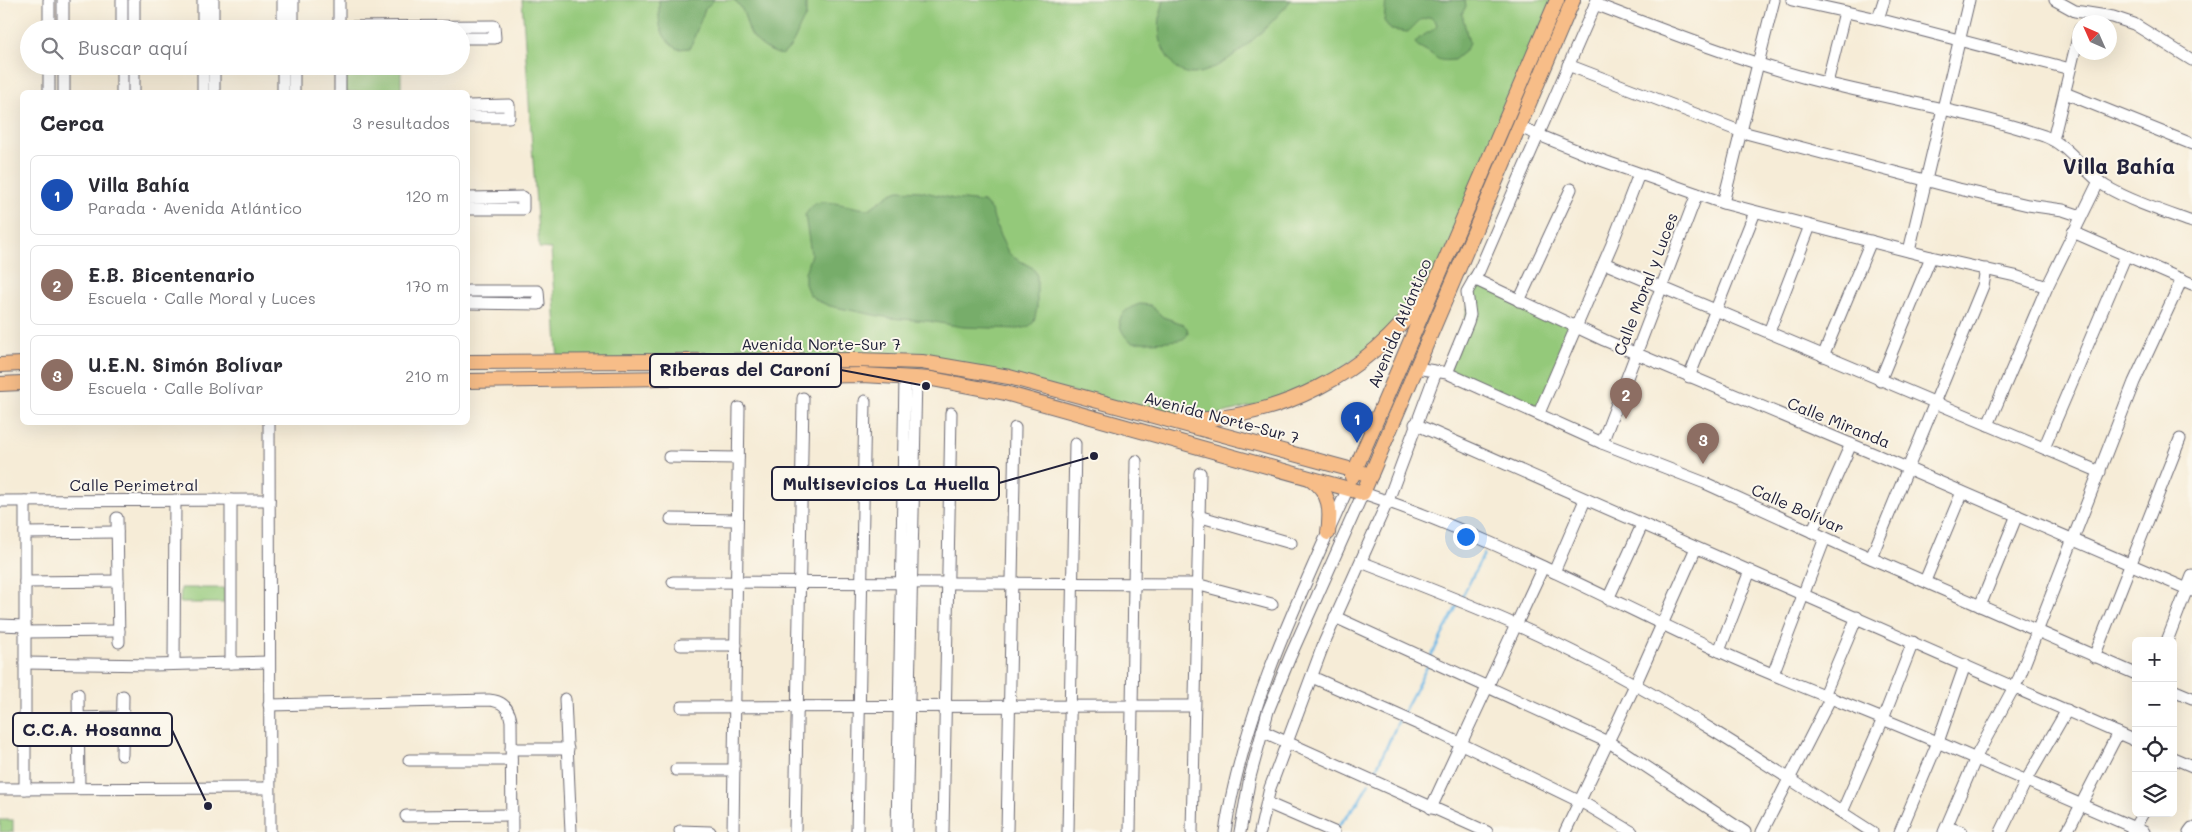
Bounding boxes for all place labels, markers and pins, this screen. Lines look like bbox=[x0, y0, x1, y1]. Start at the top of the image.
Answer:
callout: Riberas del Caroní bbox=[650, 354, 841, 387]
pin: 2 bbox=[1610, 378, 1642, 419]
pin: 1 bbox=[1341, 402, 1373, 443]
pin: 3 bbox=[1687, 423, 1719, 464]
callout: Multisevicios La Huella bbox=[772, 467, 999, 500]
callout: C.C.A. Hosanna bbox=[13, 713, 172, 746]

